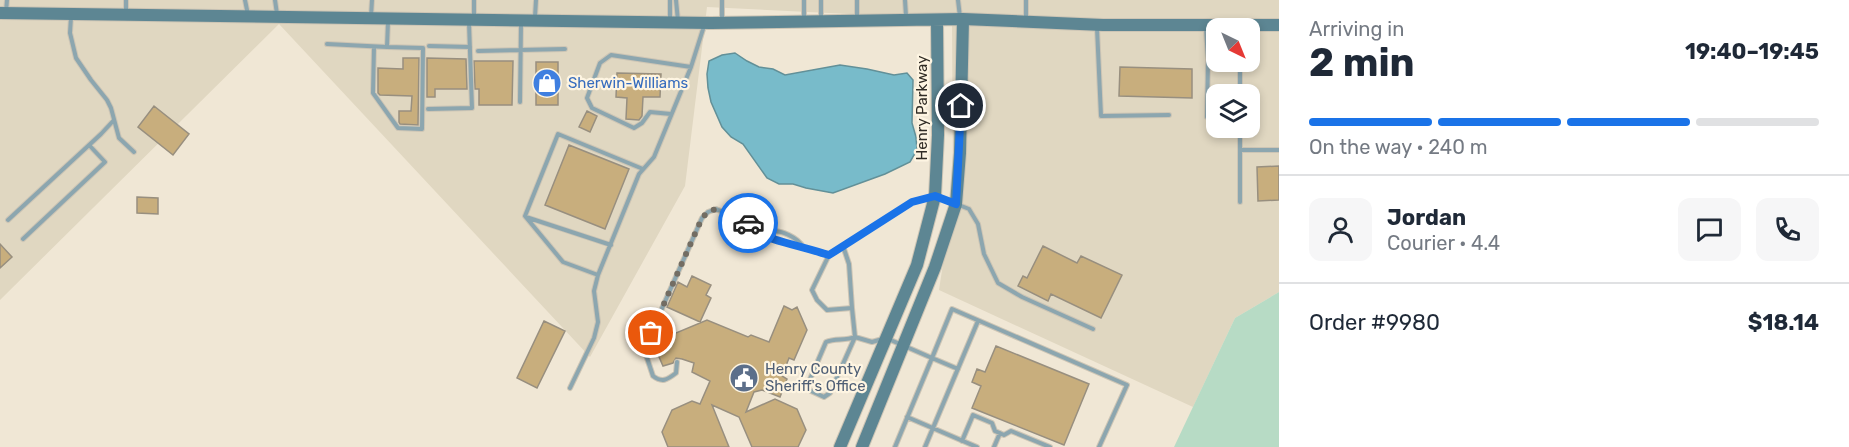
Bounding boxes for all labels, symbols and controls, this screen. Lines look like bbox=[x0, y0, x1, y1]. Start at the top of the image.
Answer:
text: Arriving in bbox=[1309, 17, 1404, 41]
north arrow bbox=[1206, 18, 1260, 72]
map controls bbox=[1206, 18, 1260, 138]
text: 19:40–19:45 bbox=[1685, 38, 1819, 65]
text: 2 min bbox=[1309, 40, 1415, 86]
street label: Henry Parkway bbox=[913, 56, 931, 160]
shop icon: Sherwin-Williams bbox=[531, 67, 563, 99]
place label: Sherwin-Williams bbox=[568, 74, 688, 92]
pin bbox=[935, 80, 986, 131]
button: layers bbox=[1206, 84, 1260, 138]
icon: home bbox=[944, 89, 977, 122]
text: On the way · 240 m bbox=[1309, 135, 1488, 159]
courier bbox=[718, 193, 778, 253]
button: person bbox=[1309, 198, 1372, 261]
button: chat bbox=[1678, 198, 1741, 261]
button: phone bbox=[1756, 198, 1819, 261]
text: Jordan bbox=[1387, 204, 1466, 231]
icon: car bbox=[732, 207, 765, 240]
text: Courier · 4.4 bbox=[1387, 231, 1500, 255]
pin bbox=[625, 307, 676, 358]
text: Order #9980 bbox=[1309, 309, 1440, 336]
text: $18.14 bbox=[1748, 309, 1819, 336]
icon: bag bbox=[634, 316, 667, 349]
place label: Henry County Sheriff's Office bbox=[765, 360, 866, 395]
public building icon: Henry County Sheriff's Office bbox=[728, 362, 760, 394]

